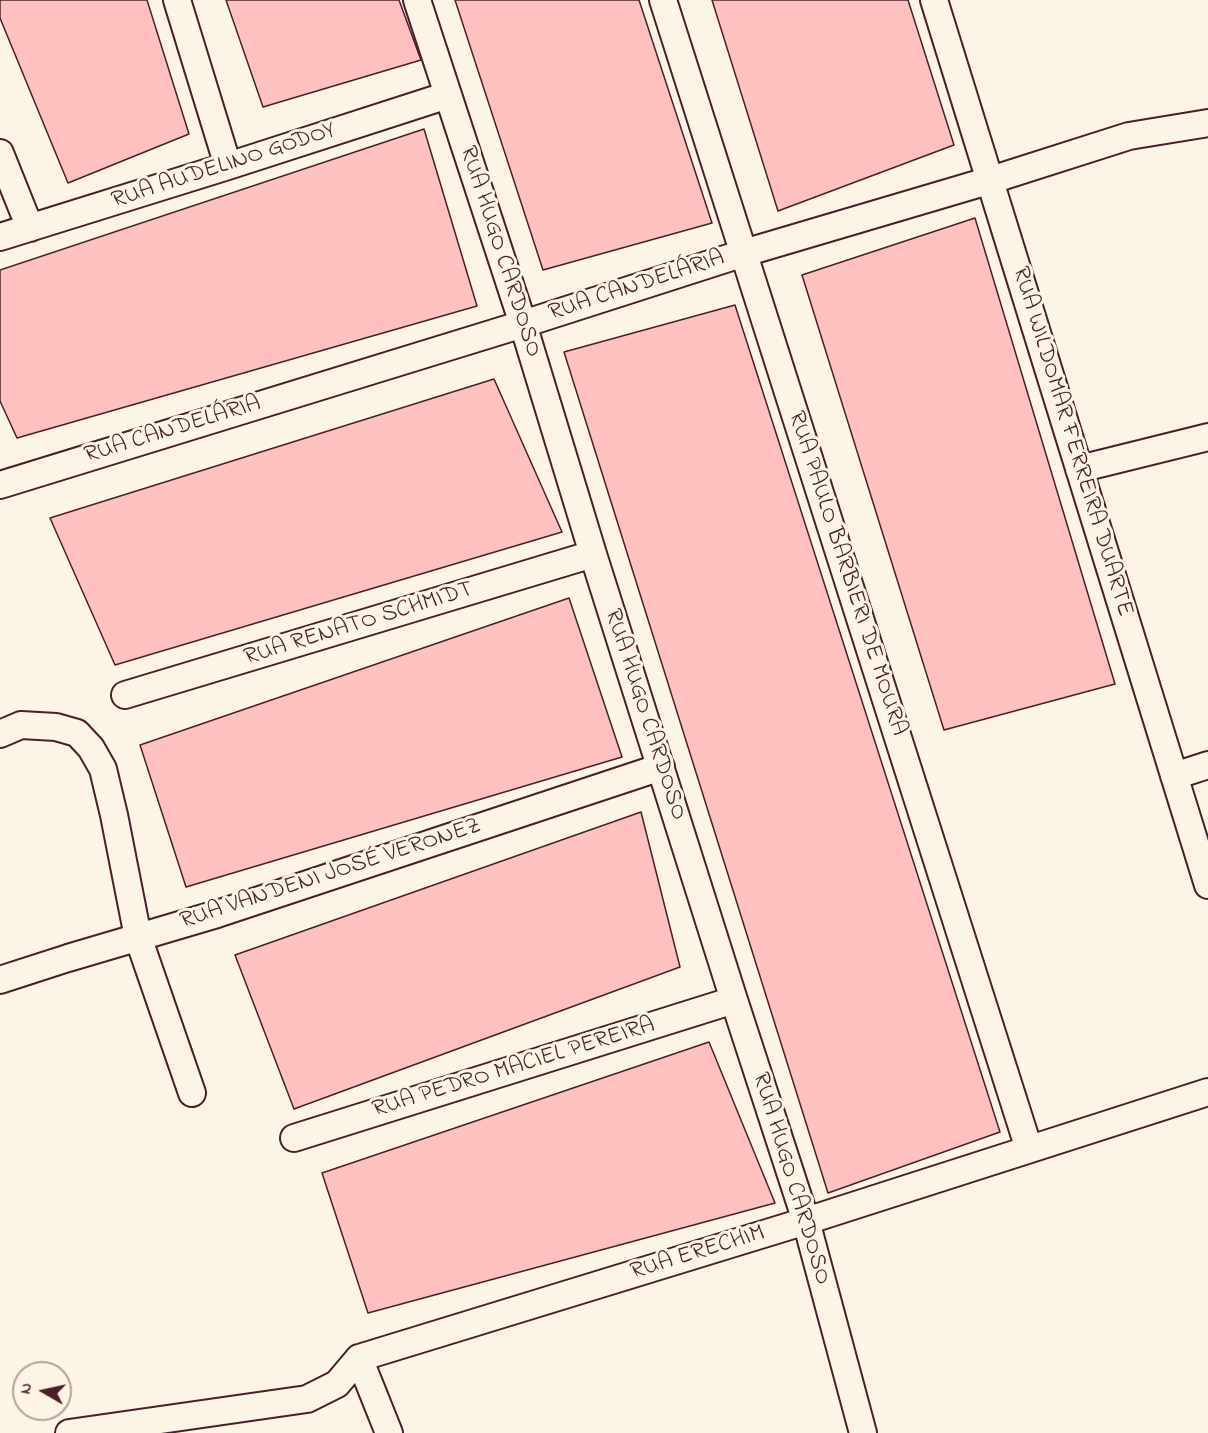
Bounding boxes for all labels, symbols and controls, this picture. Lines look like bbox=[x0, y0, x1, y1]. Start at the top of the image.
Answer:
street label: RUA AUDELINO GODOY bbox=[109, 117, 339, 217]
street label: RUA HUGO CARDOSO bbox=[451, 143, 547, 361]
street label: RUA CANDELÁRIA bbox=[546, 245, 728, 329]
street label: RUA WILDOMAR FERREIRA DUARTE bbox=[1004, 264, 1138, 620]
street label: RUA CANDELÁRIA bbox=[81, 390, 265, 472]
street label: RUA PAULO BARBIERI DE MOURA bbox=[780, 408, 912, 740]
street label: RUA RENATO SCHMIDT bbox=[241, 576, 477, 674]
street label: RUA HUGO CARDOSO bbox=[596, 606, 692, 824]
street label: RUA VANDENI JOSÉ VERONEZ bbox=[177, 813, 485, 937]
street label: RUA PEDRO MACIEL PEREIRA bbox=[369, 1012, 659, 1126]
street label: RUA HUGO CARDOSO bbox=[744, 1069, 836, 1289]
street label: RUA ERECHIM bbox=[627, 1220, 769, 1288]
north arrow bbox=[12, 1361, 72, 1421]
text: N bbox=[13, 1381, 39, 1396]

